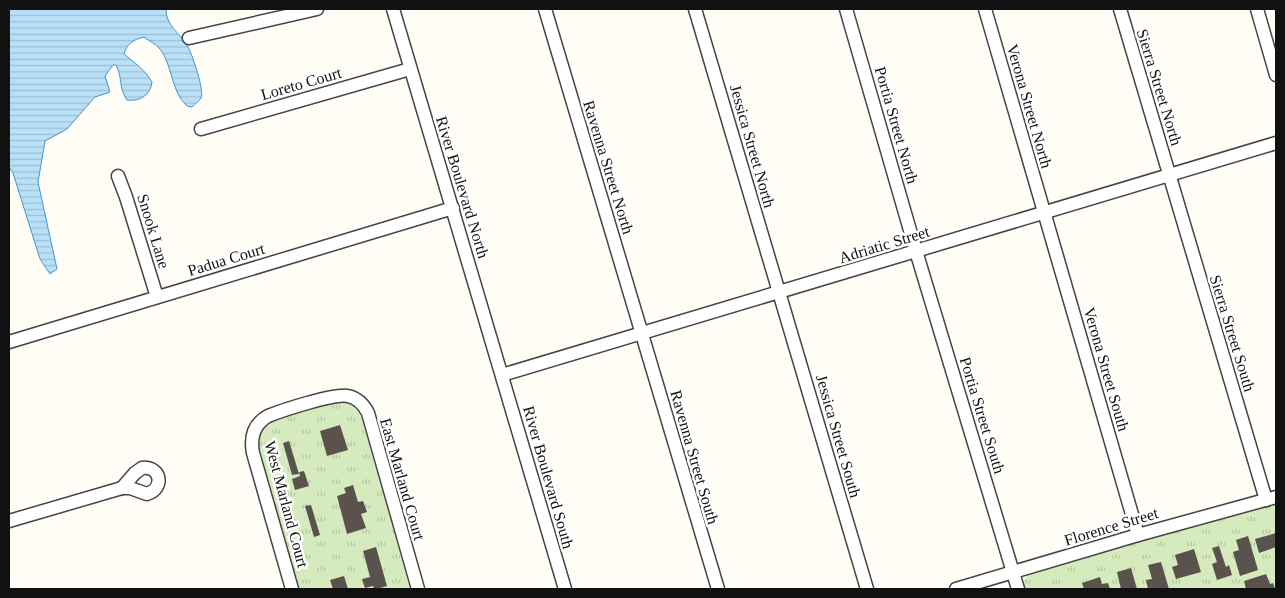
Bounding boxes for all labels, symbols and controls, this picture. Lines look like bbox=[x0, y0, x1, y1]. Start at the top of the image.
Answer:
street label: Sierra Street North bbox=[1134, 27, 1185, 147]
street label: Verona Street North bbox=[1004, 42, 1055, 170]
street label: Loreto Court bbox=[259, 64, 344, 103]
street label: Portia Street North bbox=[872, 65, 921, 186]
street label: Jessica Street North bbox=[727, 83, 778, 210]
street label: Ravenna Street North bbox=[580, 98, 637, 236]
street label: River Boulevard North bbox=[433, 114, 492, 260]
street label: Snook Lane bbox=[134, 192, 173, 270]
street label: Adriatic Street bbox=[837, 222, 932, 266]
street label: Padua Court bbox=[186, 240, 267, 279]
street label: Sierra Street South bbox=[1207, 273, 1258, 393]
street label: Verona Street South bbox=[1081, 305, 1132, 433]
street label: Portia Street South bbox=[957, 355, 1008, 475]
street label: Jessica Street South bbox=[813, 373, 864, 500]
street label: Ravenna Street South bbox=[667, 388, 722, 526]
street label: River Boulevard South bbox=[520, 404, 577, 550]
street label: East Marland Court bbox=[377, 416, 428, 543]
street label: West Marland Court bbox=[261, 439, 312, 570]
street label: Florence Street bbox=[1062, 504, 1161, 549]

